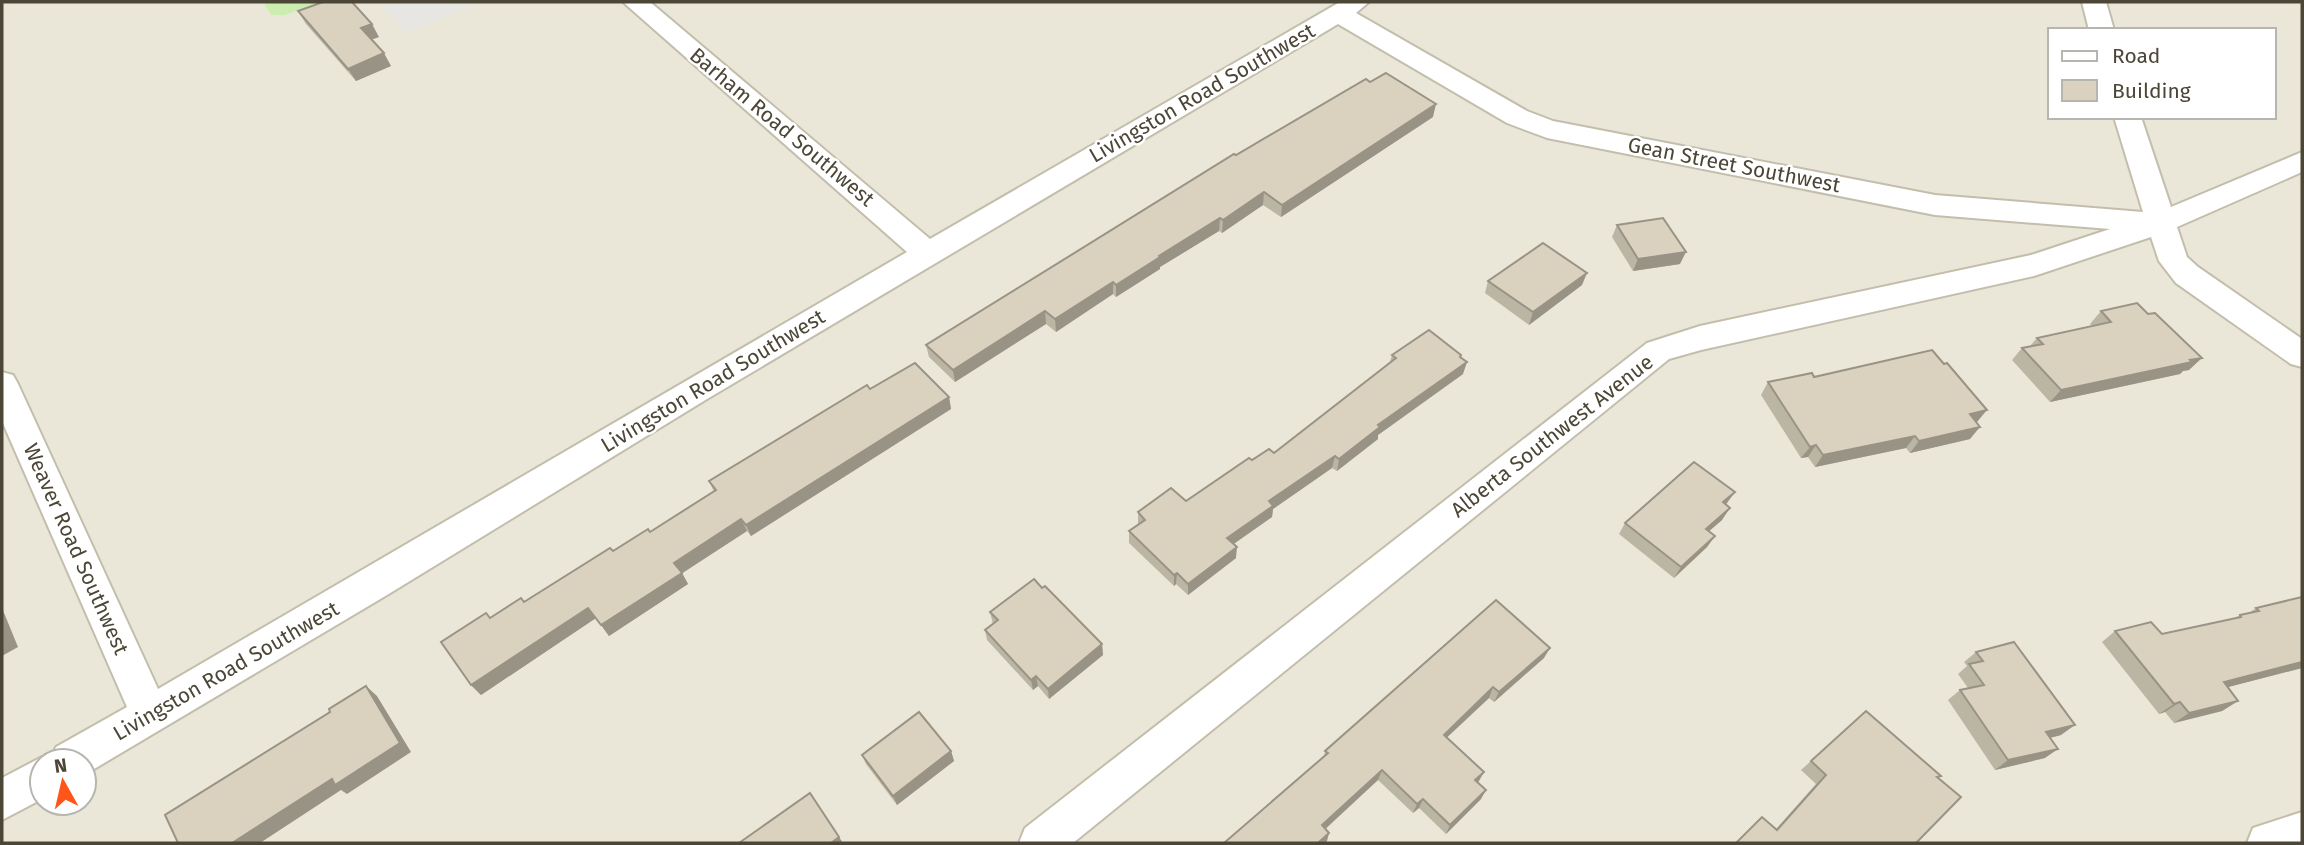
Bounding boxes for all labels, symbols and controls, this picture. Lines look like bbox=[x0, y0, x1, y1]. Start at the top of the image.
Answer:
street label: Livingston Road Southwest bbox=[1084, 17, 1320, 168]
legend bbox=[2048, 28, 2276, 119]
street label: Barham Road Southwest bbox=[684, 42, 880, 212]
text: Road bbox=[2112, 43, 2160, 69]
text: Building bbox=[2112, 78, 2191, 104]
street label: Gean Street Southwest bbox=[1625, 132, 1843, 198]
street label: Livingston Road Southwest bbox=[596, 304, 830, 458]
street label: Alberta Southwest Avenue bbox=[1446, 349, 1658, 523]
street label: Weaver Road Southwest bbox=[18, 439, 135, 659]
street label: Livingston Road Southwest bbox=[108, 595, 344, 746]
north arrow bbox=[28, 747, 98, 817]
text: N bbox=[53, 753, 69, 778]

